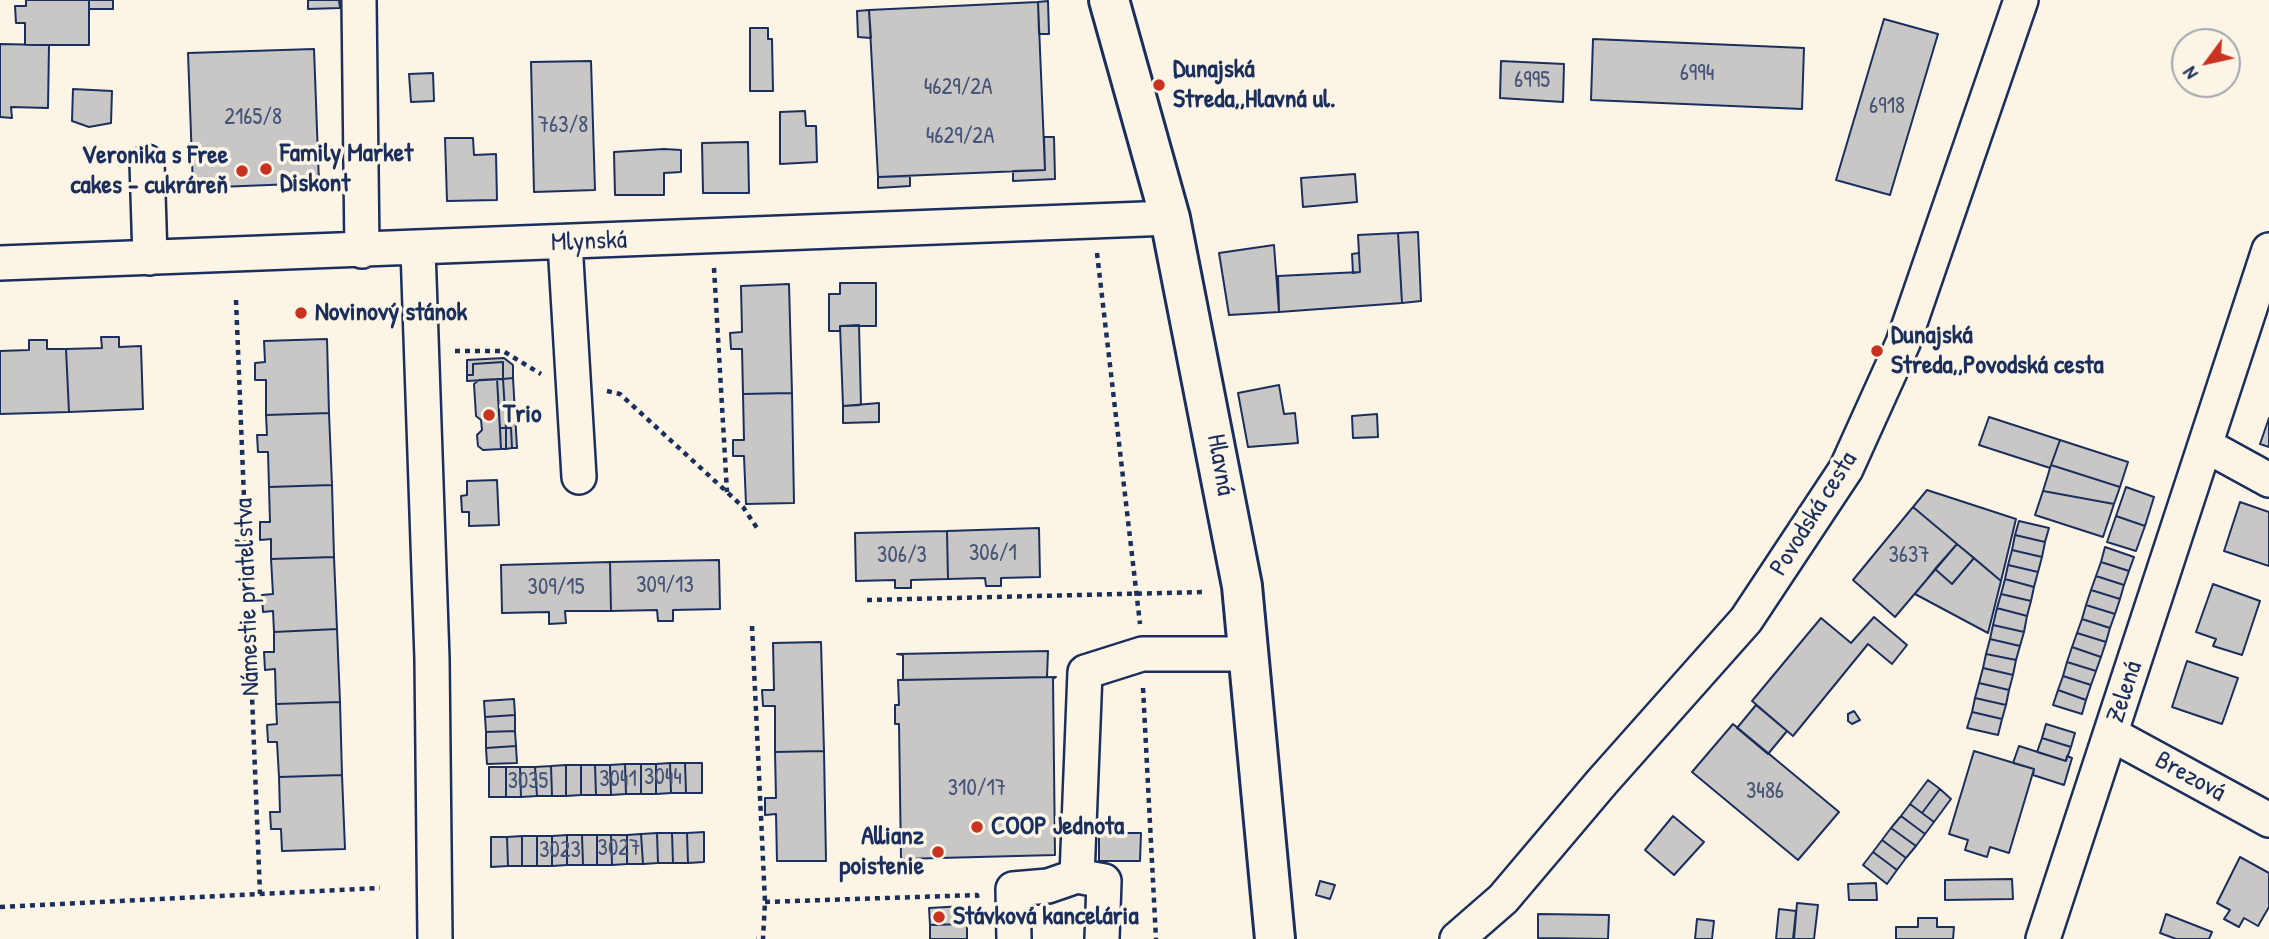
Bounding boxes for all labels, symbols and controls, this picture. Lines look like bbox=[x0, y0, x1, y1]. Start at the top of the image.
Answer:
north arrow bbox=[2171, 28, 2241, 98]
place label: Dunajská Streda,,Hlavná ul. bbox=[1173, 54, 1336, 116]
house number: 6994 bbox=[1680, 60, 1714, 88]
text: N bbox=[2176, 62, 2204, 85]
house number: 6995 bbox=[1514, 67, 1550, 95]
house number: 4629/2A bbox=[924, 74, 992, 102]
marker: Dunajská Streda,,Hlavná ul. bbox=[1151, 77, 1167, 93]
house number: 6918 bbox=[1869, 93, 1905, 121]
house number: 2165/8 bbox=[224, 104, 282, 132]
house number: 763/8 bbox=[538, 112, 588, 140]
house number: 4629/2A bbox=[926, 123, 994, 151]
place label: Family Market Diskont bbox=[280, 138, 413, 200]
place label: Veronika s Free cakes - cukráreň bbox=[71, 140, 228, 202]
marker: Family Market Diskont bbox=[258, 161, 274, 177]
marker: Veronika s Free cakes - cukráreň bbox=[234, 163, 250, 179]
street label: Mlynská bbox=[550, 225, 628, 259]
place label: Novinový stánok bbox=[315, 297, 467, 329]
marker: Novinový stánok bbox=[293, 305, 309, 321]
place label: Dunajská Streda,,Povodská cesta bbox=[1891, 320, 2104, 382]
marker: Dunajská Streda,,Povodská cesta bbox=[1869, 343, 1885, 359]
place label: Trio bbox=[503, 399, 541, 431]
marker: Trio bbox=[481, 407, 497, 423]
street label: Hlavná bbox=[1199, 432, 1241, 498]
street label: Povodská cesta bbox=[1764, 446, 1864, 582]
street label: Námestie priateľstva bbox=[229, 497, 267, 697]
house number: 306/1 bbox=[969, 540, 1017, 568]
house number: 306/3 bbox=[877, 542, 927, 570]
house number: 3637 bbox=[1888, 542, 1930, 570]
house number: 309/13 bbox=[636, 572, 694, 600]
house number: 309/15 bbox=[528, 574, 584, 602]
street label: Zelená bbox=[2100, 657, 2150, 727]
street label: Brezová bbox=[2149, 745, 2231, 809]
house number: 3044 bbox=[644, 764, 682, 792]
house number: 3041 bbox=[599, 766, 637, 794]
house number: 3035 bbox=[508, 768, 548, 796]
house number: 310/17 bbox=[948, 775, 1006, 803]
house number: 3486 bbox=[1746, 778, 1784, 806]
place label: COOP Jednota bbox=[991, 811, 1124, 843]
marker: COOP Jednota bbox=[969, 819, 985, 835]
place label: Allianz poistenie bbox=[839, 821, 924, 882]
house number: 3027 bbox=[598, 835, 640, 863]
house number: 3023 bbox=[539, 837, 581, 865]
marker: Allianz poistenie bbox=[930, 844, 946, 860]
place label: Stávková kancelária bbox=[953, 901, 1139, 933]
marker: Stávková kancelária bbox=[931, 909, 947, 925]

